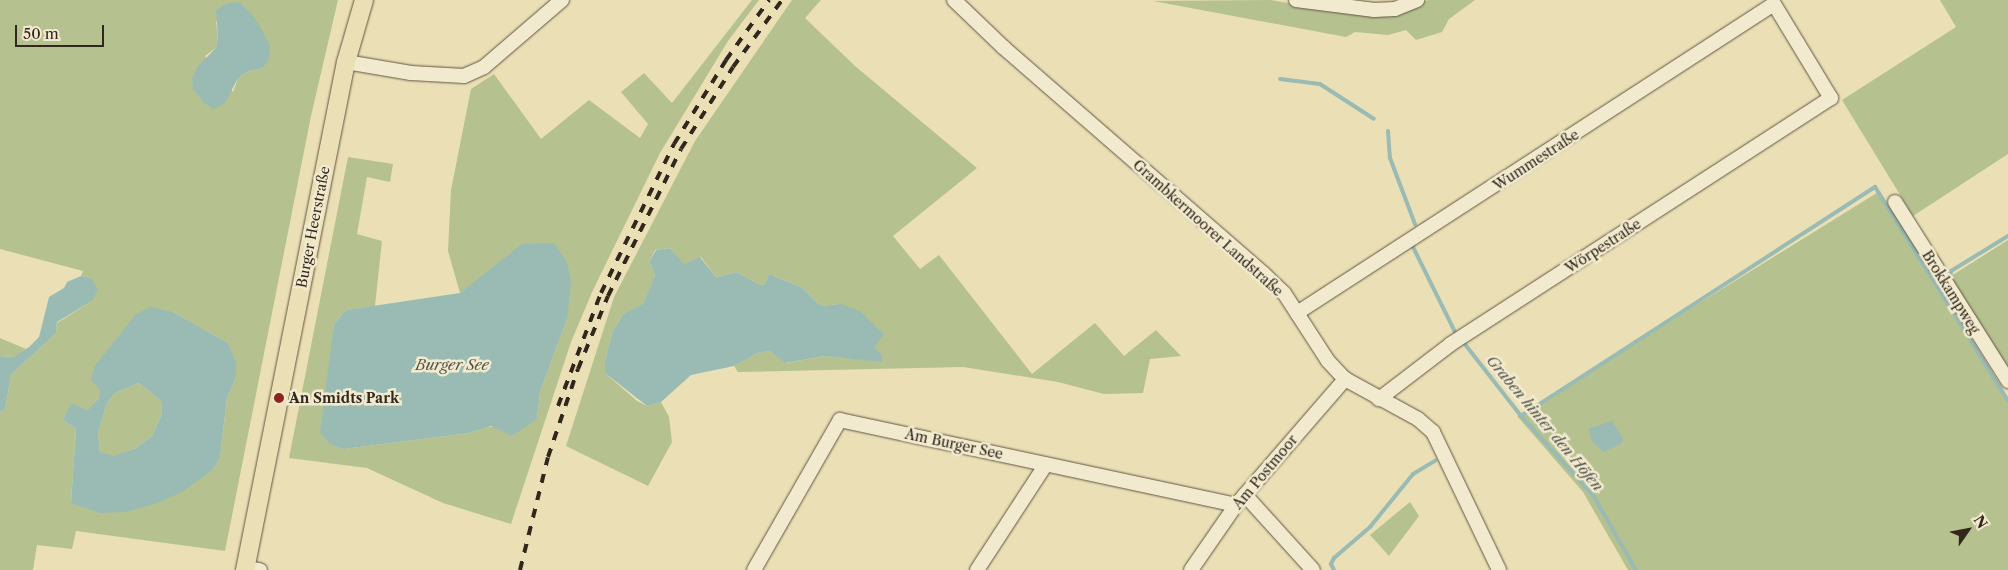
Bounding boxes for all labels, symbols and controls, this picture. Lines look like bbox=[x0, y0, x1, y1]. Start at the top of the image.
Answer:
scale bar bbox=[18, 15, 106, 47]
text: 50 m bbox=[23, 24, 59, 43]
street label: Wummestraße bbox=[1490, 126, 1582, 194]
street label: Grambkermoorer Landstraße bbox=[1129, 156, 1287, 300]
street label: Burger Heerstraße bbox=[293, 165, 333, 289]
street label: Wörpestraße bbox=[1562, 215, 1644, 277]
street label: Brokkampweg bbox=[1919, 247, 1983, 337]
water label: Graben hinter den Höfen bbox=[1483, 351, 1607, 495]
water label: Burger See bbox=[415, 356, 489, 374]
place label: An Smidts Park bbox=[289, 390, 399, 406]
marker: An Smidts Park bbox=[273, 392, 285, 404]
street label: Am Burger See bbox=[903, 425, 1005, 463]
street label: Am Postmoor bbox=[1229, 431, 1301, 513]
north arrow bbox=[1943, 505, 1993, 555]
text: N bbox=[1970, 512, 1991, 532]

